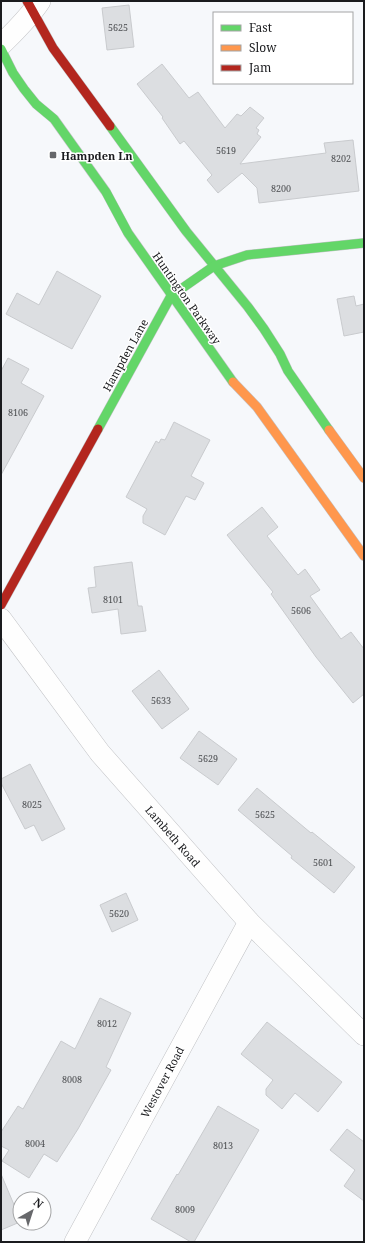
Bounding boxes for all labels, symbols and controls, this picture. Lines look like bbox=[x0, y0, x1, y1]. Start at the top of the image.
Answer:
legend bbox=[213, 12, 353, 84]
text: Fast bbox=[249, 19, 272, 36]
house number: 5625 bbox=[108, 21, 128, 34]
text: Slow bbox=[249, 39, 277, 56]
text: Jam bbox=[248, 59, 271, 76]
house number: 5619 bbox=[216, 144, 236, 157]
place label: Hampden Ln bbox=[61, 148, 133, 163]
marker: Hampden Ln bbox=[48, 150, 58, 160]
house number: 8202 bbox=[331, 152, 351, 165]
house number: 8200 bbox=[271, 182, 291, 195]
street label: Huntington Parkway bbox=[149, 249, 225, 348]
street label: Hampden Lane bbox=[99, 316, 151, 394]
house number: 8106 bbox=[8, 406, 28, 419]
house number: 8101 bbox=[103, 593, 123, 606]
house number: 5606 bbox=[291, 604, 311, 617]
house number: 5633 bbox=[151, 694, 171, 707]
house number: 5629 bbox=[198, 752, 218, 765]
house number: 8025 bbox=[22, 798, 42, 811]
street label: Lambeth Road bbox=[142, 802, 204, 870]
house number: 5625 bbox=[255, 808, 275, 821]
house number: 5601 bbox=[313, 856, 333, 869]
house number: 5620 bbox=[109, 907, 129, 920]
house number: 8012 bbox=[97, 1017, 117, 1030]
street label: Westover Road bbox=[137, 1044, 187, 1120]
house number: 8008 bbox=[62, 1073, 82, 1086]
house number: 8004 bbox=[25, 1137, 45, 1150]
house number: 8013 bbox=[213, 1139, 233, 1152]
north arrow bbox=[12, 1191, 52, 1231]
text: N bbox=[31, 1194, 47, 1212]
house number: 8009 bbox=[175, 1203, 195, 1216]

